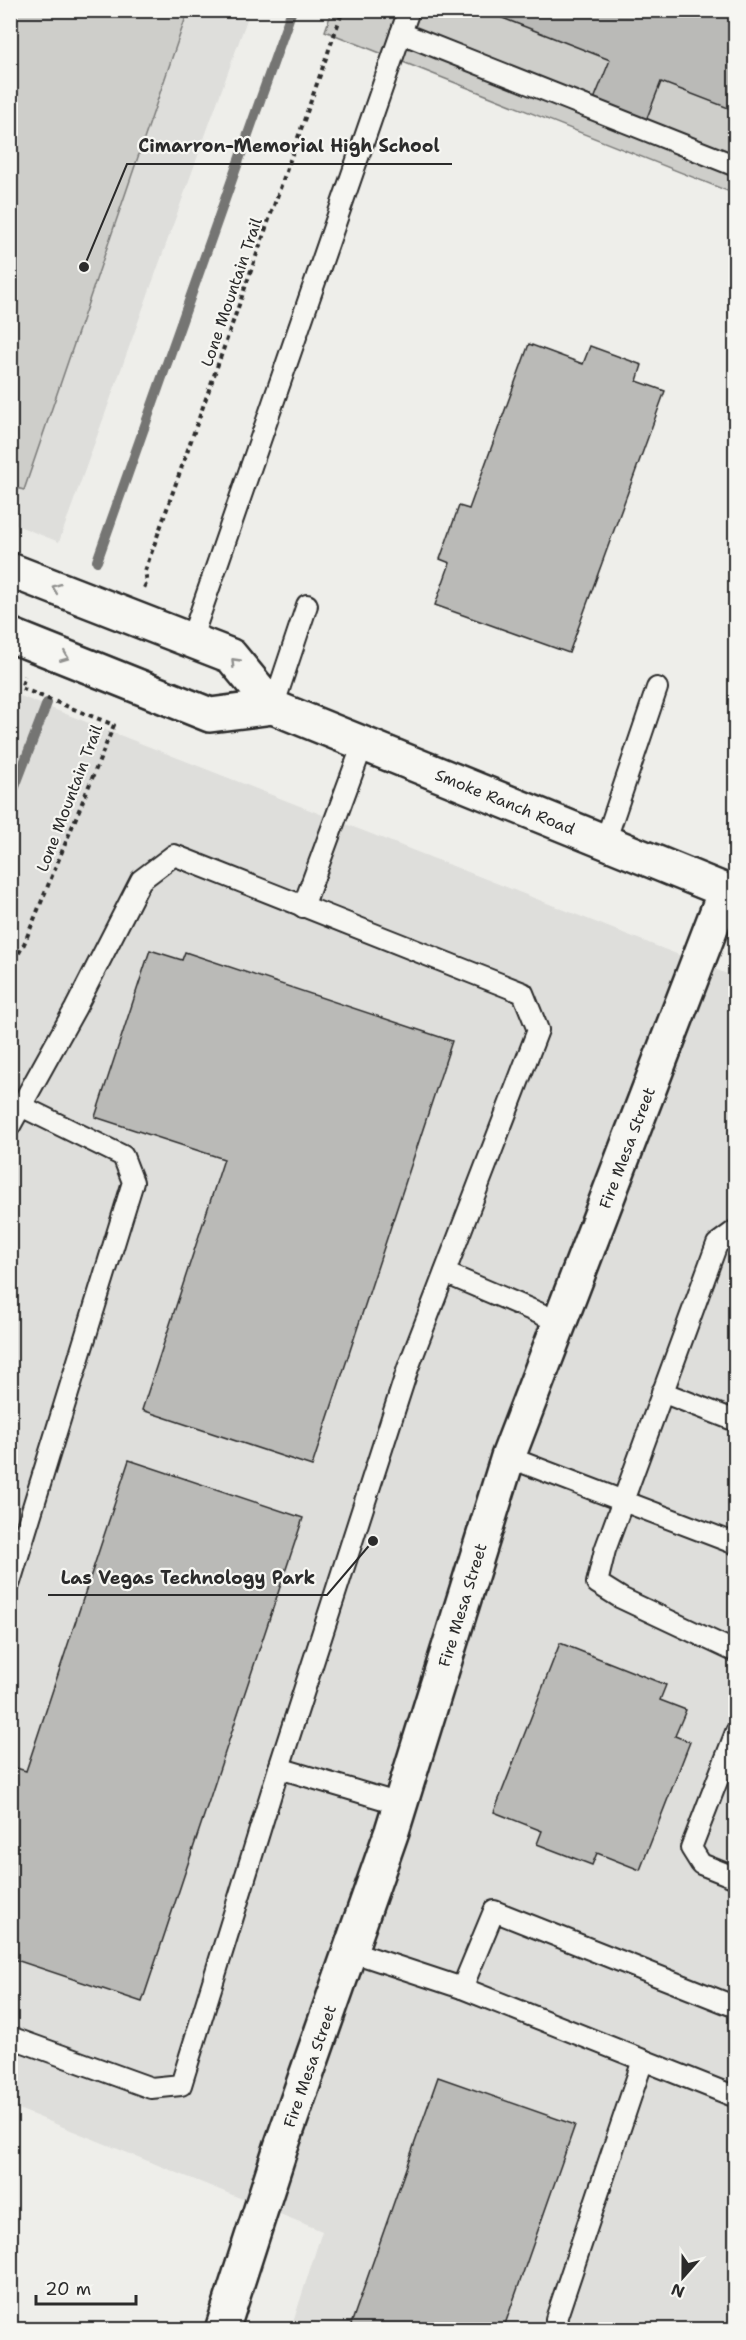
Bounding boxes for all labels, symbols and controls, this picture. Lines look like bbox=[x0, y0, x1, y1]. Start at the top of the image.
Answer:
callout: Cimarron-Memorial High School bbox=[127, 128, 452, 164]
text: Cimarron-Memorial High School bbox=[138, 134, 440, 158]
street label: Lone Mountain Trail bbox=[196, 215, 267, 369]
one-way arrow bbox=[51, 583, 62, 595]
one-way arrow bbox=[59, 650, 70, 662]
one-way arrow bbox=[231, 659, 242, 669]
street label: Lone Mountain Trail bbox=[32, 721, 107, 875]
street label: Smoke Ranch Road bbox=[432, 764, 578, 840]
street label: Fire Mesa Street bbox=[594, 1084, 660, 1212]
street label: Fire Mesa Street bbox=[434, 1540, 492, 1669]
callout: Las Vegas Technology Park bbox=[48, 1559, 327, 1595]
text: Las Vegas Technology Park bbox=[61, 1566, 315, 1590]
street label: Fire Mesa Street bbox=[279, 2002, 341, 2130]
north arrow bbox=[653, 2247, 713, 2307]
scale bar bbox=[36, 2268, 136, 2306]
text: 20 m bbox=[45, 2277, 91, 2301]
text: N bbox=[668, 2278, 687, 2303]

